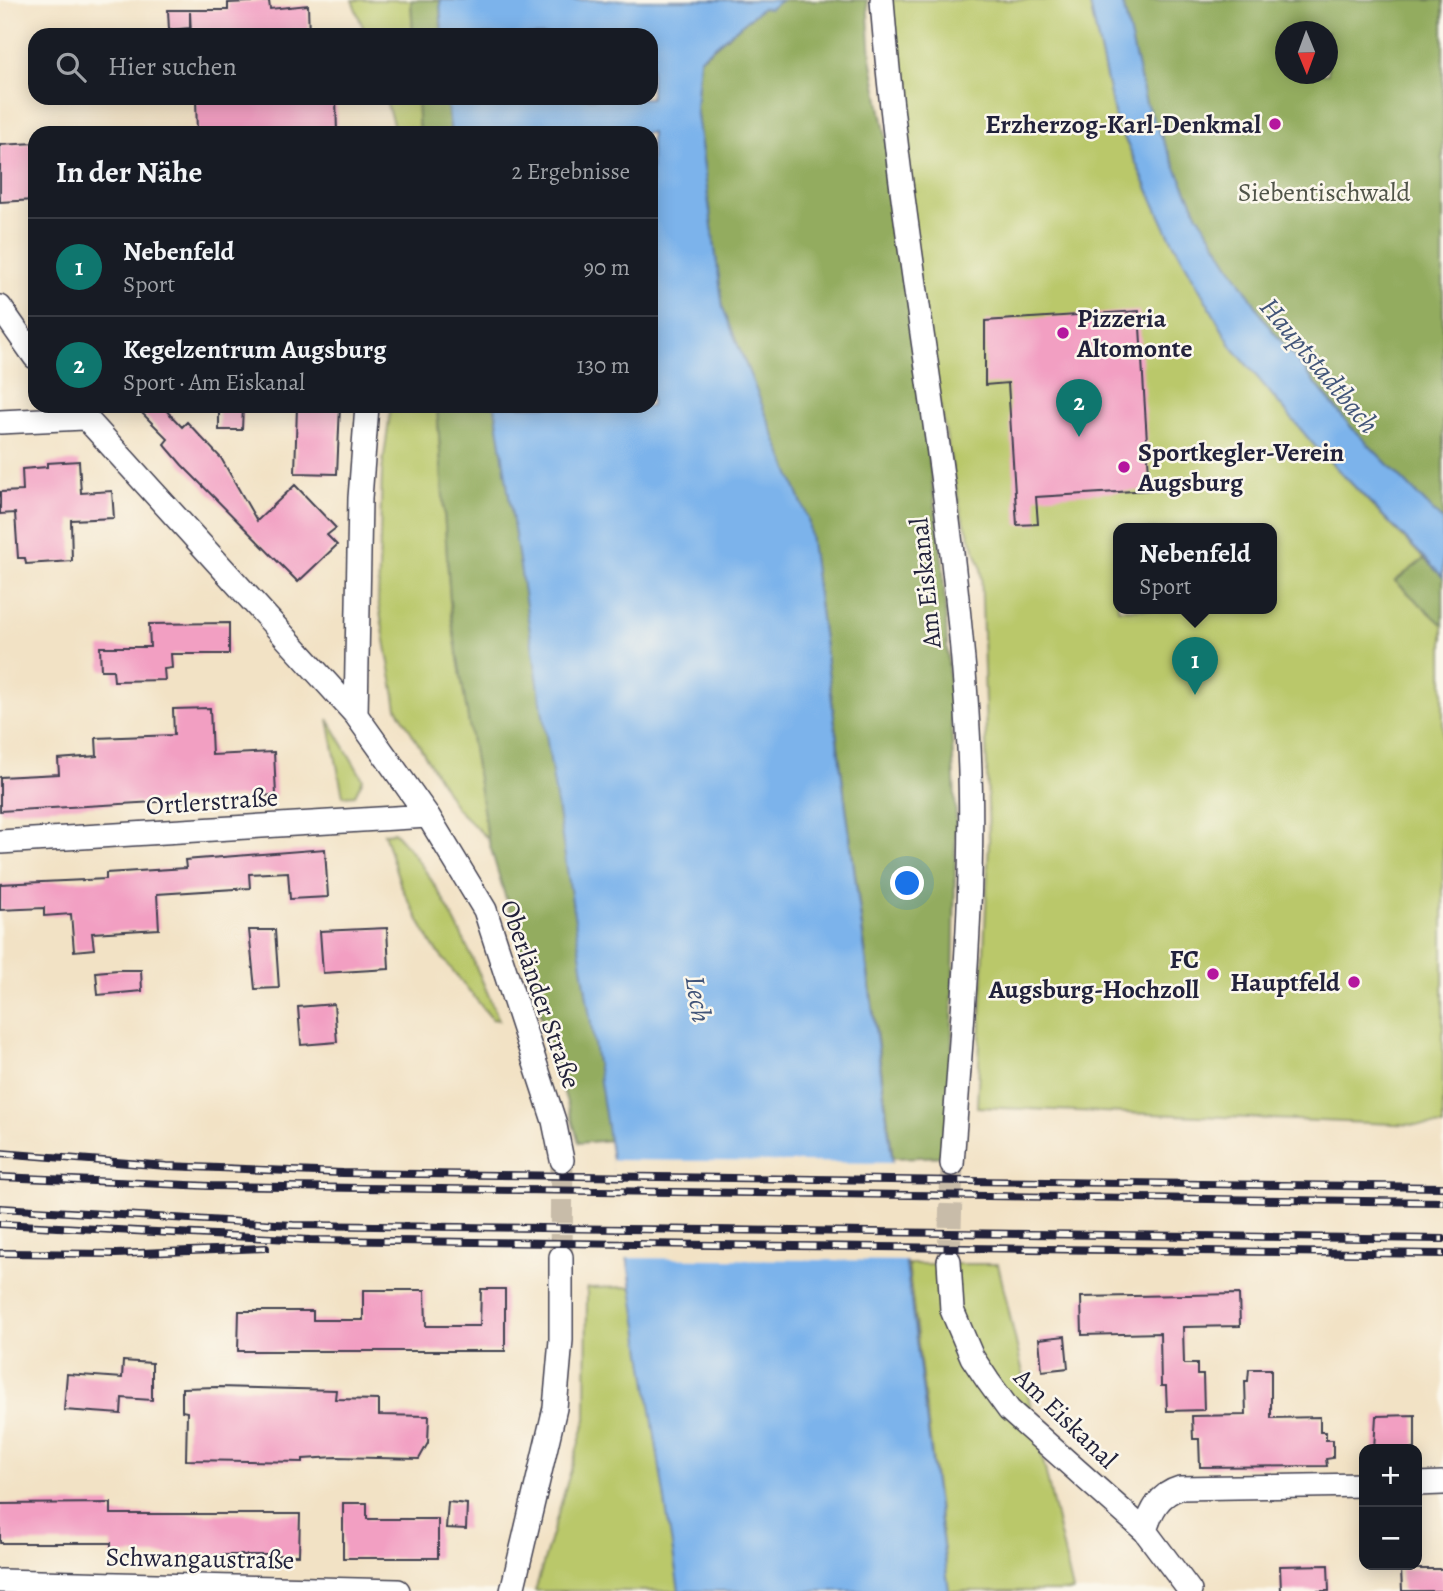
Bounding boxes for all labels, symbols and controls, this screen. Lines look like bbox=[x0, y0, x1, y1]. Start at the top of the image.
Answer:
north arrow bbox=[1275, 21, 1338, 84]
search box bbox=[28, 28, 658, 105]
icon: search bbox=[52, 48, 90, 86]
text: Hier suchen bbox=[108, 49, 237, 84]
place label: Erzherzog-Karl-Denkmal bbox=[985, 107, 1261, 142]
marker: Erzherzog-Karl-Denkmal bbox=[1267, 116, 1283, 132]
text: In der Nähe bbox=[56, 152, 202, 192]
text: 2 Ergebnisse bbox=[511, 156, 630, 187]
park label: Siebentischwald bbox=[1238, 175, 1410, 210]
text: Nebenfeld bbox=[123, 234, 235, 269]
text: 1 bbox=[75, 252, 83, 283]
text: 90 m bbox=[584, 252, 630, 283]
text: Sport bbox=[123, 269, 175, 300]
water label: Hauptstadtbach bbox=[1251, 289, 1388, 442]
place label: Pizzeria Altomonte bbox=[1076, 301, 1192, 366]
marker: Pizzeria Altomonte bbox=[1055, 325, 1071, 341]
text: Kegelzentrum Augsburg bbox=[123, 332, 386, 367]
text: 2 bbox=[73, 350, 85, 381]
text: 130 m bbox=[577, 350, 630, 381]
text: Sport · Am Eiskanal bbox=[123, 367, 305, 398]
pin: 2 bbox=[1056, 379, 1102, 437]
place label: Sportkegler-Verein Augsburg bbox=[1137, 435, 1345, 500]
marker: Sportkegler-Verein Augsburg bbox=[1116, 459, 1132, 475]
street label: Am Eiskanal bbox=[901, 516, 950, 651]
popup bbox=[1113, 523, 1277, 614]
text: Nebenfeld bbox=[1139, 536, 1251, 571]
text: Sport bbox=[1139, 571, 1191, 602]
pin: 1 bbox=[1172, 637, 1218, 695]
street label: Ortlerstraße bbox=[145, 779, 279, 824]
your location bbox=[890, 866, 924, 900]
street label: Oberländer Straße bbox=[492, 895, 589, 1093]
place label: FC Augsburg-Hochzoll bbox=[988, 942, 1199, 1007]
place label: Hauptfeld bbox=[1230, 965, 1341, 1000]
marker: FC Augsburg-Hochzoll bbox=[1205, 966, 1221, 982]
water label: Lech bbox=[676, 973, 720, 1025]
marker: Hauptfeld bbox=[1346, 974, 1362, 990]
street label: Am Eiskanal bbox=[1006, 1360, 1125, 1476]
map controls bbox=[1359, 1444, 1422, 1570]
button: + bbox=[1359, 1444, 1422, 1507]
button: − bbox=[1359, 1507, 1422, 1570]
street label: Schwangaustraße bbox=[105, 1539, 295, 1578]

